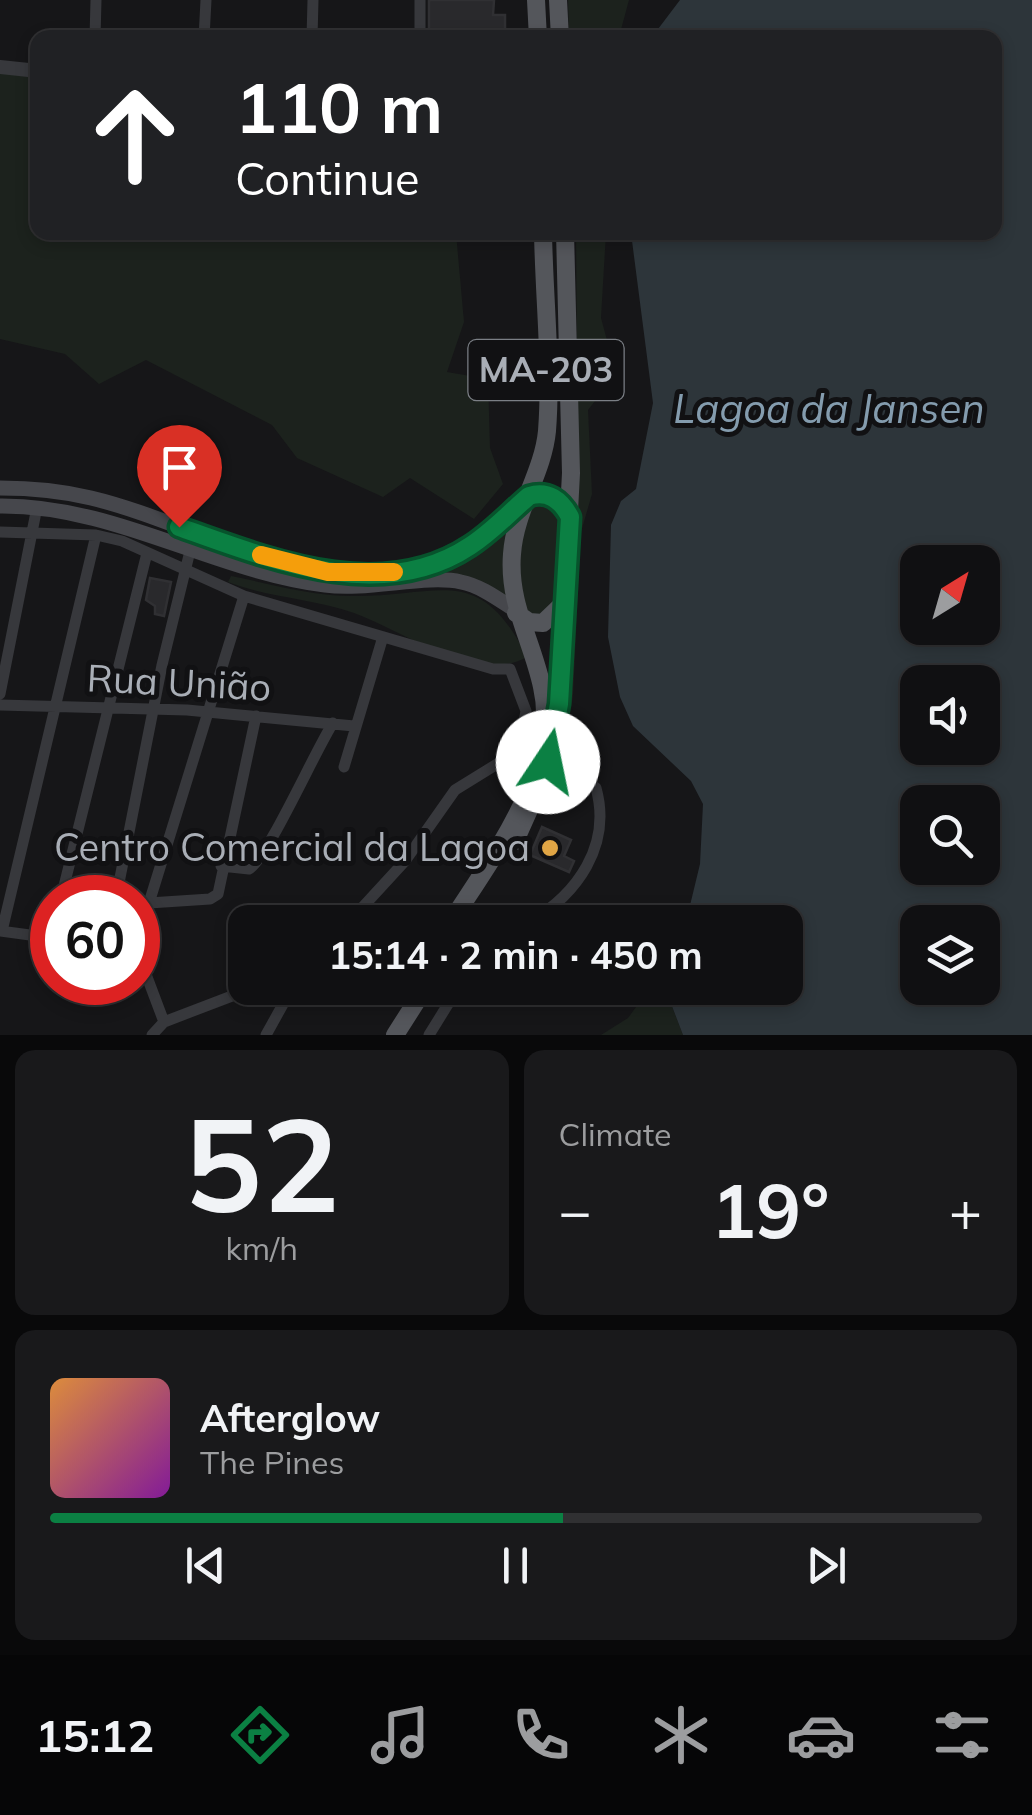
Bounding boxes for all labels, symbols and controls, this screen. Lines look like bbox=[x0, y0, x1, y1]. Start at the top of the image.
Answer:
text: 110 m bbox=[235, 63, 443, 151]
icon: ahead bbox=[70, 70, 200, 200]
text: Continue bbox=[235, 150, 420, 206]
road number: MA-203 bbox=[468, 340, 624, 400]
water label: Lagoa da Jansen bbox=[673, 383, 985, 433]
pin bbox=[137, 425, 222, 528]
icon: arrive bbox=[152, 440, 207, 495]
north arrow bbox=[900, 545, 1000, 645]
map controls bbox=[900, 545, 1000, 1005]
street label: Rua União bbox=[86, 653, 272, 711]
button: sound bbox=[900, 665, 1000, 765]
position arrow bbox=[496, 710, 600, 814]
button: search bbox=[900, 785, 1000, 885]
place label: Centro Comercial da Lagoa bbox=[54, 823, 530, 871]
marker: Centro Comercial da Lagoa bbox=[539, 837, 561, 859]
speed limit sign: 60 bbox=[30, 875, 160, 1005]
button: layers bbox=[900, 905, 1000, 1005]
text: 15:14 · 2 min · 450 m bbox=[328, 931, 703, 979]
text: 52 bbox=[184, 1081, 340, 1245]
text: Climate bbox=[559, 1114, 671, 1154]
text: 19° bbox=[711, 1163, 829, 1257]
text: − bbox=[559, 1176, 592, 1245]
text: + bbox=[949, 1176, 982, 1245]
text: km/h bbox=[226, 1228, 298, 1268]
text: Afterglow bbox=[200, 1394, 380, 1442]
text: The Pines bbox=[200, 1442, 344, 1482]
icon: previous bbox=[178, 1538, 233, 1593]
icon: pause bbox=[488, 1538, 543, 1593]
icon: next bbox=[799, 1538, 854, 1593]
icon: directions bbox=[225, 1700, 295, 1770]
icon: music bbox=[365, 1700, 435, 1770]
icon: phone bbox=[506, 1700, 576, 1770]
icon: climate bbox=[646, 1700, 716, 1770]
icon: car bbox=[786, 1700, 856, 1770]
icon: filters bbox=[927, 1700, 997, 1770]
text: 15:12 bbox=[35, 1707, 154, 1763]

